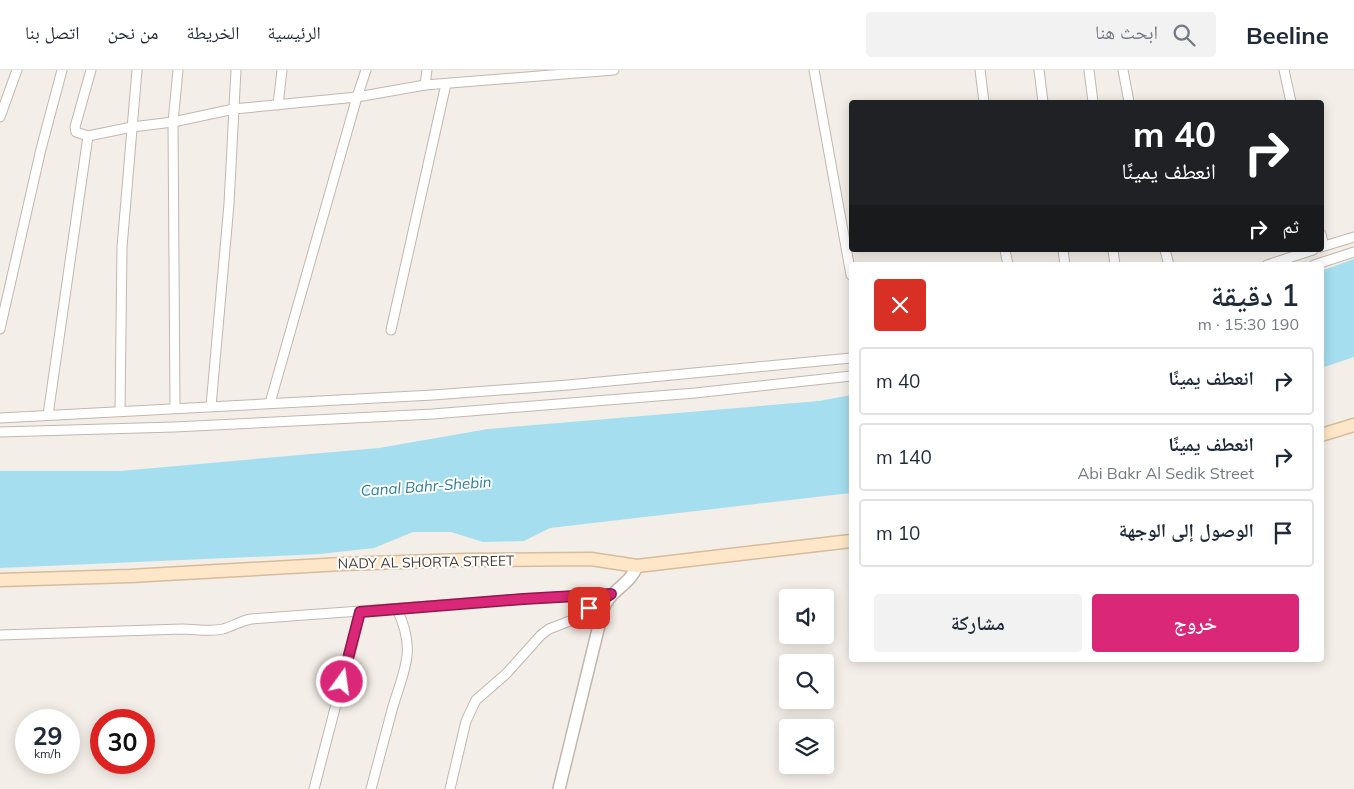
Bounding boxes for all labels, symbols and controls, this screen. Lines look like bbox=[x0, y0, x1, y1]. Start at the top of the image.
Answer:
search box bbox=[866, 12, 1216, 57]
text: ابحث هنا bbox=[1095, 20, 1158, 44]
text: Beeline bbox=[1246, 20, 1329, 50]
text: اتصل بنا bbox=[25, 21, 80, 44]
text: من نحن bbox=[108, 21, 158, 44]
text: الخريطة bbox=[186, 21, 239, 44]
text: الرئيسية bbox=[267, 21, 321, 44]
icon: search bbox=[1170, 21, 1198, 49]
text: 40 m bbox=[1133, 112, 1216, 156]
icon: right bbox=[1234, 120, 1299, 185]
text: انعطف يمينًا bbox=[1122, 157, 1216, 185]
text: ثم bbox=[1282, 214, 1299, 238]
icon: right bbox=[1244, 215, 1272, 243]
text: 1 دقيقة bbox=[1211, 276, 1299, 314]
button: close bbox=[874, 279, 926, 331]
text: 190 m · 15:30 bbox=[1198, 314, 1299, 334]
text: انعطف يمينًا bbox=[1168, 366, 1254, 390]
icon: right bbox=[1269, 367, 1297, 395]
text: 40 m bbox=[876, 369, 920, 393]
text: انعطف يمينًا bbox=[1168, 432, 1254, 456]
icon: right bbox=[1269, 443, 1297, 471]
text: 140 m bbox=[876, 445, 932, 469]
text: Abi Bakr Al Sedik Street bbox=[1077, 463, 1254, 483]
water label: Canal Bahr-Shebin bbox=[360, 472, 492, 500]
text: الوصول إلى الوجهة bbox=[1119, 518, 1254, 542]
icon: arrive bbox=[1269, 519, 1297, 547]
text: 10 m bbox=[876, 521, 920, 545]
street label: NADY AL SHORTA STREET bbox=[338, 551, 515, 573]
pin bbox=[568, 587, 610, 629]
map controls bbox=[779, 589, 834, 774]
button: sound bbox=[779, 589, 834, 644]
icon: arrive bbox=[575, 594, 603, 622]
button: مشاركة bbox=[874, 594, 1082, 652]
button: خروج bbox=[1092, 594, 1299, 652]
button: search bbox=[779, 654, 834, 709]
position arrow bbox=[315, 655, 367, 707]
speed limit sign: 30 bbox=[90, 709, 155, 774]
button: layers bbox=[779, 719, 834, 774]
text: 29 bbox=[32, 720, 63, 751]
text: km/h bbox=[34, 746, 61, 761]

